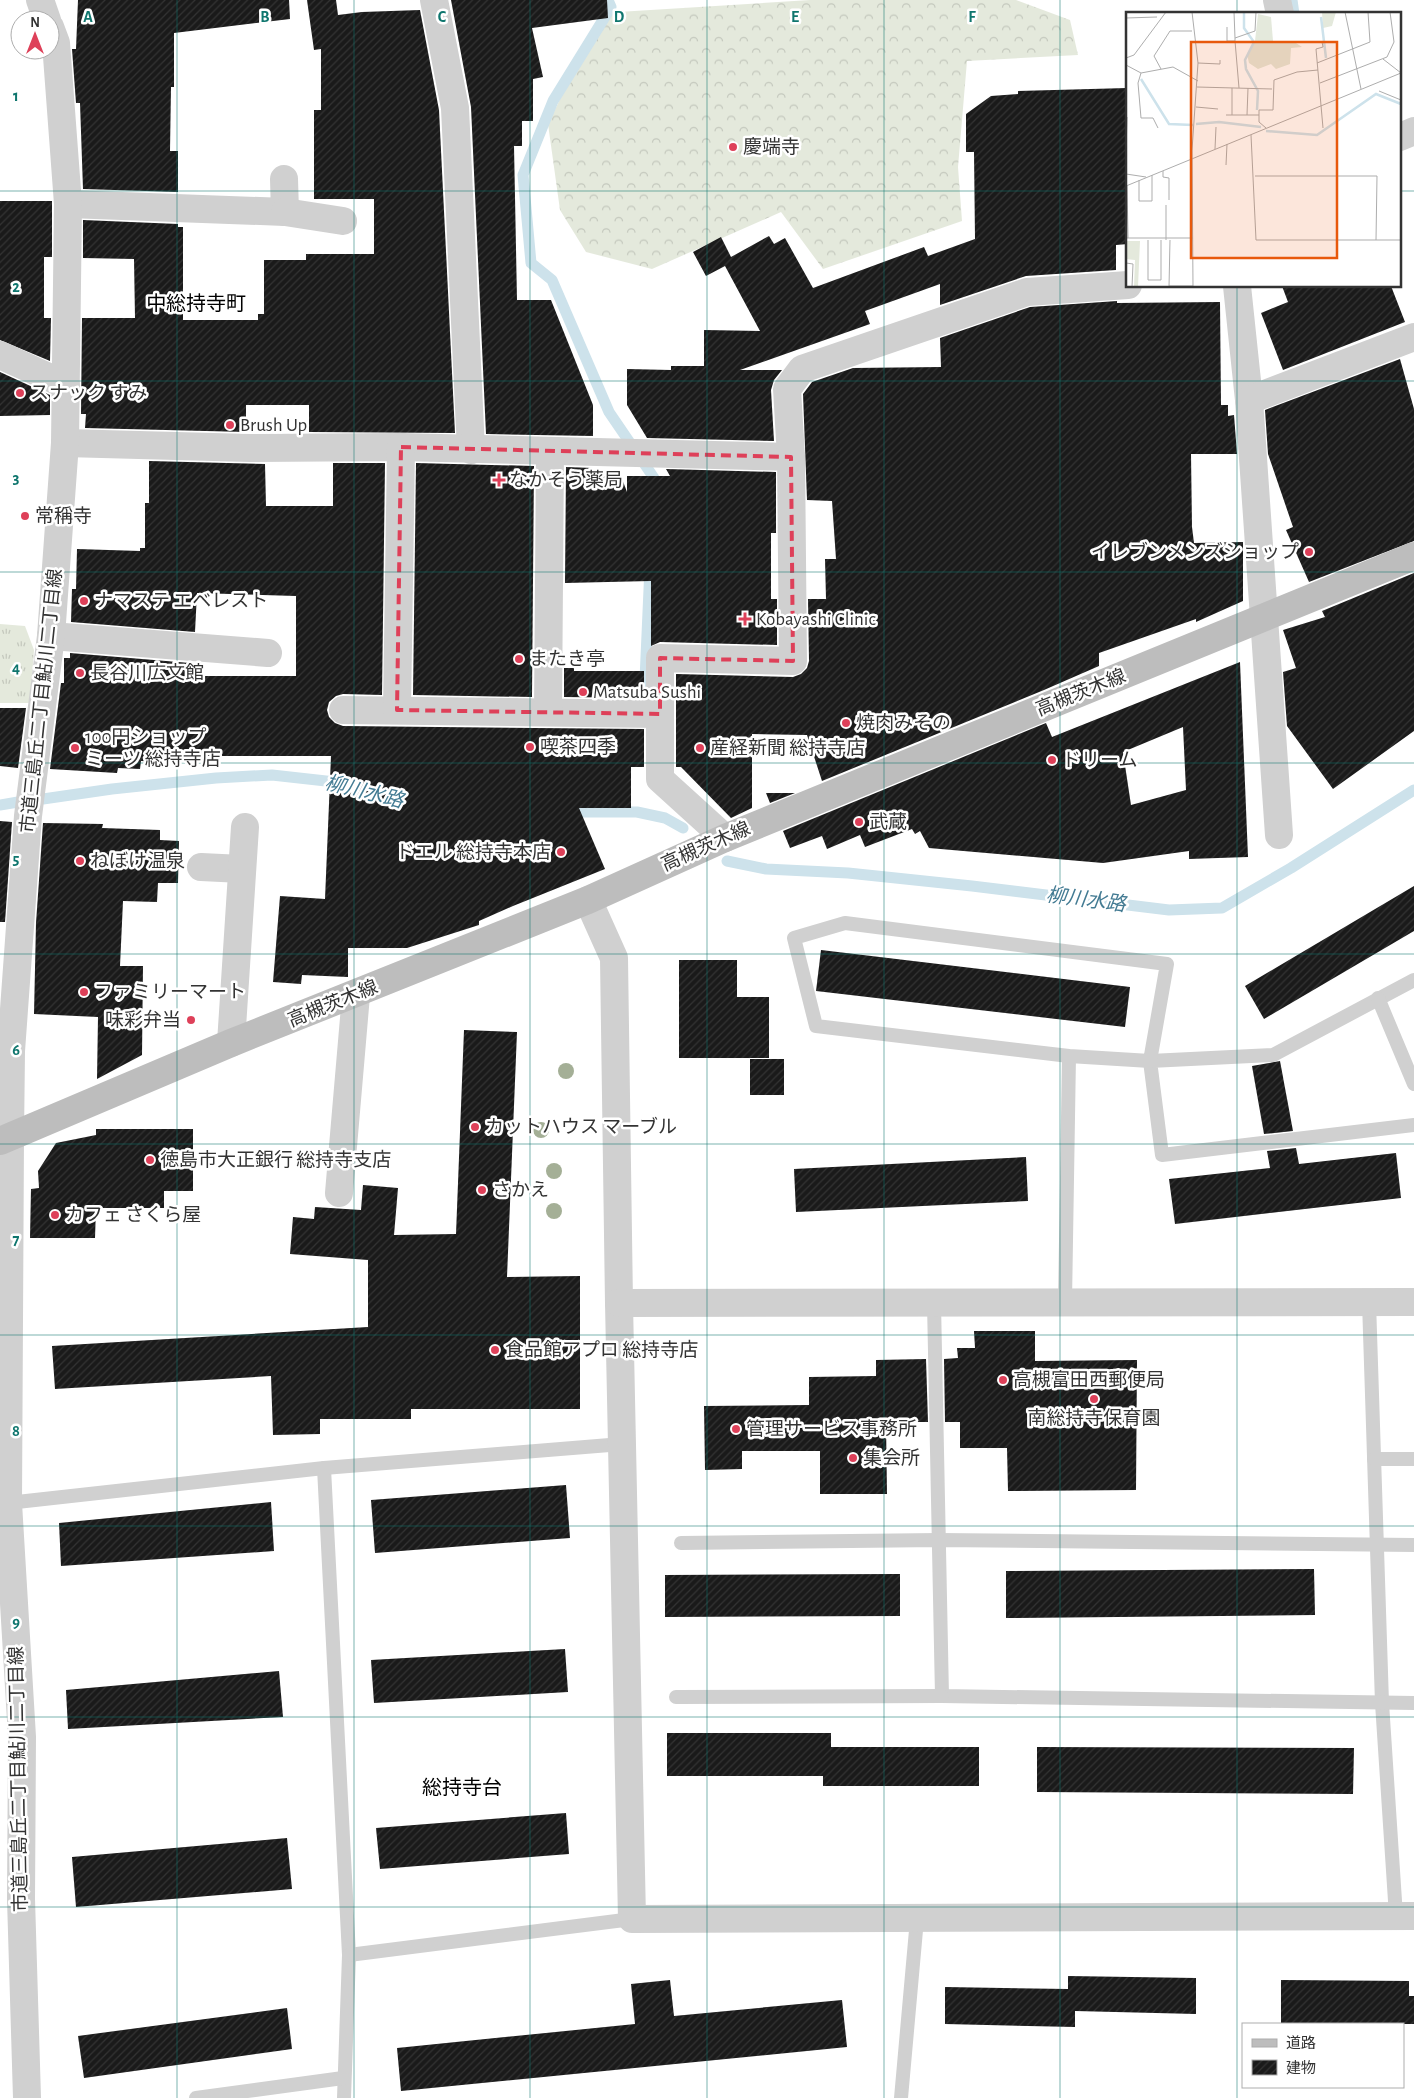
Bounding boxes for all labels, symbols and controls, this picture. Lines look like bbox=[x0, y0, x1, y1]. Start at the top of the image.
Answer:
text: A bbox=[83, 9, 93, 25]
text: B bbox=[260, 9, 270, 25]
text: C bbox=[438, 9, 447, 25]
text: D bbox=[614, 9, 625, 25]
text: E bbox=[791, 9, 799, 25]
text: F bbox=[968, 9, 976, 25]
north arrow bbox=[10, 10, 60, 60]
inset map bbox=[1126, 12, 1402, 288]
text: N bbox=[30, 16, 40, 30]
text: 1 bbox=[13, 88, 19, 104]
place label: 慶端寺 bbox=[743, 137, 800, 157]
marker: 慶端寺 bbox=[727, 141, 739, 153]
text: 2 bbox=[12, 279, 20, 295]
district label: 中総持寺町 bbox=[146, 293, 246, 314]
place label: スナック すみ bbox=[30, 383, 147, 403]
marker: スナック すみ bbox=[14, 387, 26, 399]
place label: Brush Up bbox=[240, 416, 307, 435]
marker: Brush Up bbox=[224, 419, 236, 431]
place label: なかそう薬局 bbox=[509, 469, 623, 490]
text: 3 bbox=[13, 470, 20, 486]
marker: なかそう薬局 bbox=[493, 474, 505, 486]
place label: 常稱寺 bbox=[35, 506, 92, 526]
marker: 常稱寺 bbox=[19, 510, 31, 522]
place label: イレブンメンズショップ bbox=[1091, 541, 1299, 562]
marker: イレブンメンズショップ bbox=[1303, 546, 1315, 558]
street label: 市道三島丘二丁目鮎川二丁目線 bbox=[17, 568, 65, 834]
place label: ナマステ エベレスト bbox=[94, 592, 268, 611]
marker: ナマステ エベレスト bbox=[78, 595, 90, 607]
place label: Kobayashi Clinic bbox=[756, 610, 876, 629]
marker: Kobayashi Clinic bbox=[738, 612, 752, 626]
place label: またき亭 bbox=[529, 649, 605, 669]
marker: またき亭 bbox=[513, 653, 525, 665]
text: 4 bbox=[12, 660, 20, 676]
place label: 長谷川広文館 bbox=[90, 662, 204, 683]
street label: 高槻茨木線 bbox=[1033, 665, 1129, 720]
marker: 長谷川広文館 bbox=[74, 667, 86, 679]
place label: Matsuba Sushi bbox=[593, 683, 701, 702]
marker: Matsuba Sushi bbox=[577, 686, 589, 698]
place label: 焼肉みその bbox=[856, 713, 951, 733]
marker: 焼肉みその bbox=[840, 717, 852, 729]
place label: 100円ショップ ミーツ 総持寺店 bbox=[85, 727, 221, 769]
place label: 喫茶四季 bbox=[540, 737, 616, 757]
place label: 産経新聞 総持寺店 bbox=[710, 737, 865, 758]
marker: 喫茶四季 bbox=[524, 741, 536, 753]
marker: 100円ショップ ミーツ 総持寺店 bbox=[69, 742, 81, 754]
marker: 産経新聞 総持寺店 bbox=[694, 742, 706, 754]
place label: ドリーム bbox=[1062, 751, 1137, 770]
marker: ドリーム bbox=[1046, 754, 1058, 766]
water label: 柳川水路 bbox=[323, 772, 407, 812]
place label: 武蔵 bbox=[869, 812, 907, 832]
marker: 武蔵 bbox=[853, 816, 865, 828]
street label: 高槻茨木線 bbox=[658, 817, 753, 875]
place label: ドエル 総持寺本店 bbox=[396, 841, 551, 862]
marker: ドエル 総持寺本店 bbox=[555, 846, 567, 858]
text: 5 bbox=[13, 851, 20, 867]
place label: ねぼけ温泉 bbox=[90, 851, 185, 871]
marker: ねぼけ温泉 bbox=[74, 855, 86, 867]
water label: 柳川水路 bbox=[1045, 884, 1129, 915]
street label: 高槻茨木線 bbox=[285, 976, 381, 1031]
place label: ファミリーマート bbox=[94, 983, 246, 1002]
marker: ファミリーマート bbox=[78, 986, 90, 998]
place label: 味彩弁当 bbox=[105, 1009, 181, 1030]
marker: 味彩弁当 bbox=[185, 1014, 197, 1026]
text: 6 bbox=[12, 1042, 20, 1058]
place label: カットハウス マーブル bbox=[485, 1116, 677, 1137]
marker: カットハウス マーブル bbox=[469, 1121, 481, 1133]
place label: 徳島市大正銀行 総持寺支店 bbox=[160, 1149, 391, 1170]
marker: 徳島市大正銀行 総持寺支店 bbox=[144, 1154, 156, 1166]
place label: さかえ bbox=[492, 1180, 549, 1200]
marker: さかえ bbox=[476, 1184, 488, 1196]
place label: カフェ さくら屋 bbox=[65, 1205, 201, 1225]
marker: カフェ さくら屋 bbox=[49, 1209, 61, 1221]
text: 7 bbox=[13, 1232, 20, 1248]
place label: 食品館アプロ 総持寺店 bbox=[505, 1339, 698, 1360]
marker: 食品館アプロ 総持寺店 bbox=[489, 1344, 501, 1356]
place label: 高槻富田西郵便局 bbox=[1013, 1369, 1165, 1390]
marker: 高槻富田西郵便局 bbox=[997, 1374, 1009, 1386]
marker: 南総持寺保育園 bbox=[1088, 1393, 1100, 1405]
place label: 南総持寺保育園 bbox=[1027, 1408, 1161, 1428]
place label: 管理サービス事務所 bbox=[746, 1419, 917, 1439]
text: 8 bbox=[12, 1423, 20, 1439]
marker: 管理サービス事務所 bbox=[730, 1423, 742, 1435]
place label: 集会所 bbox=[863, 1448, 920, 1468]
marker: 集会所 bbox=[847, 1452, 859, 1464]
text: 9 bbox=[12, 1614, 20, 1630]
street label: 市道三島丘二丁目鮎川二丁目線 bbox=[5, 1646, 31, 1912]
district label: 総持寺台 bbox=[422, 1777, 502, 1798]
legend bbox=[1242, 2023, 1404, 2088]
text: 道路 bbox=[1286, 2035, 1316, 2051]
text: 建物 bbox=[1286, 2060, 1316, 2076]

